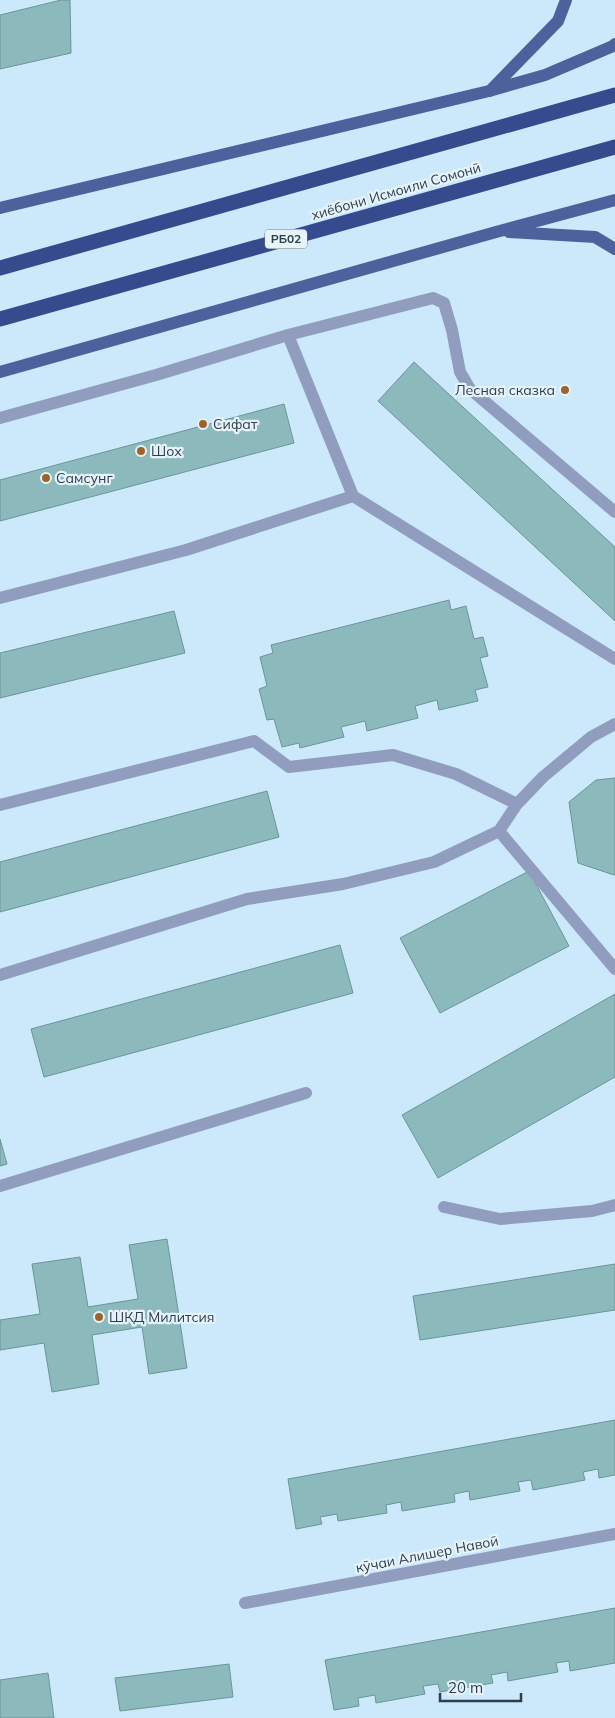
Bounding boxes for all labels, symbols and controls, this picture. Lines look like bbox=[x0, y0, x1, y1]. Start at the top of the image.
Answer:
street label: хиёбони Исмоили Сомонӣ bbox=[309, 158, 483, 224]
road number: РБ02 bbox=[265, 230, 307, 248]
place label: Лесная сказка bbox=[455, 381, 555, 399]
marker: Лесная сказка bbox=[559, 384, 571, 396]
place label: Сифат bbox=[213, 415, 258, 433]
marker: Сифат bbox=[197, 418, 209, 430]
place label: Шох bbox=[151, 442, 182, 460]
marker: Шох bbox=[135, 445, 147, 457]
place label: Самсунг bbox=[56, 469, 113, 487]
marker: Самсунг bbox=[40, 472, 52, 484]
place label: ШКД Милитсия bbox=[109, 1308, 215, 1326]
marker: ШКД Милитсия bbox=[93, 1311, 105, 1323]
street label: кӯчаи Алишер Навоӣ bbox=[354, 1531, 500, 1577]
scale bar bbox=[440, 1670, 521, 1702]
text: 20 m bbox=[448, 1678, 483, 1697]

